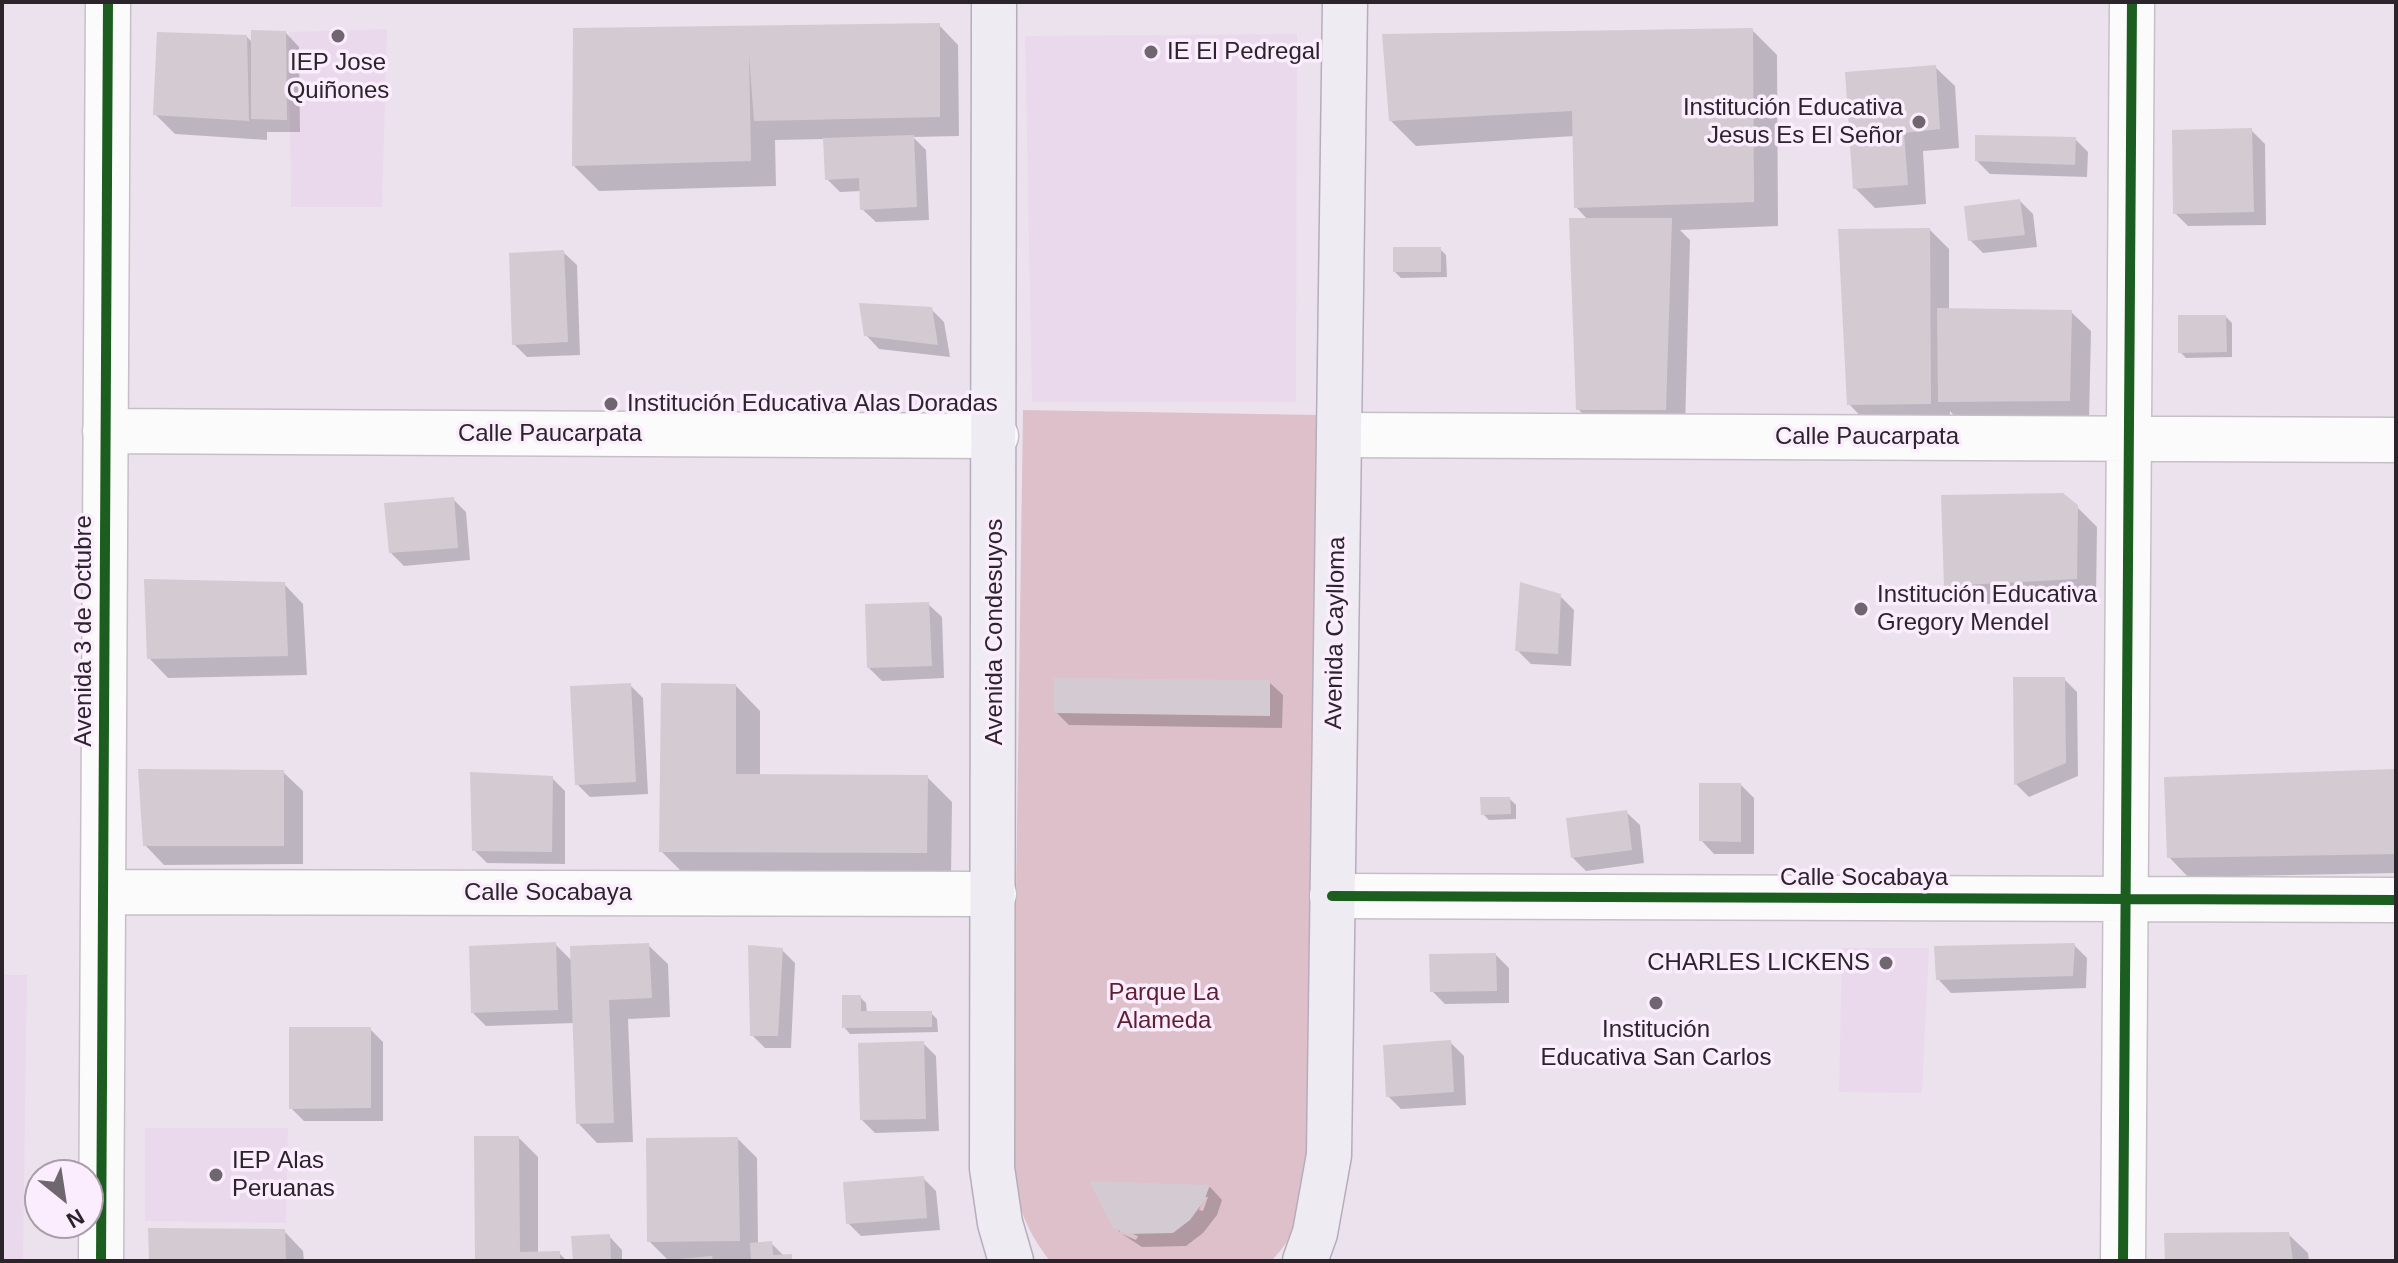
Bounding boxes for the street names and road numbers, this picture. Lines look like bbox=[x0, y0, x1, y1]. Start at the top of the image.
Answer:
street label: Calle Paucarpata bbox=[458, 420, 642, 448]
street label: Calle Paucarpata bbox=[1775, 423, 1959, 451]
street label: Avenida 3 de Octubre bbox=[70, 515, 98, 747]
street label: Avenida Condesuyos bbox=[981, 519, 1009, 745]
street label: Avenida Caylloma bbox=[1320, 536, 1352, 730]
street label: Calle Socabaya bbox=[1780, 864, 1948, 892]
street label: Calle Socabaya bbox=[464, 879, 632, 907]

